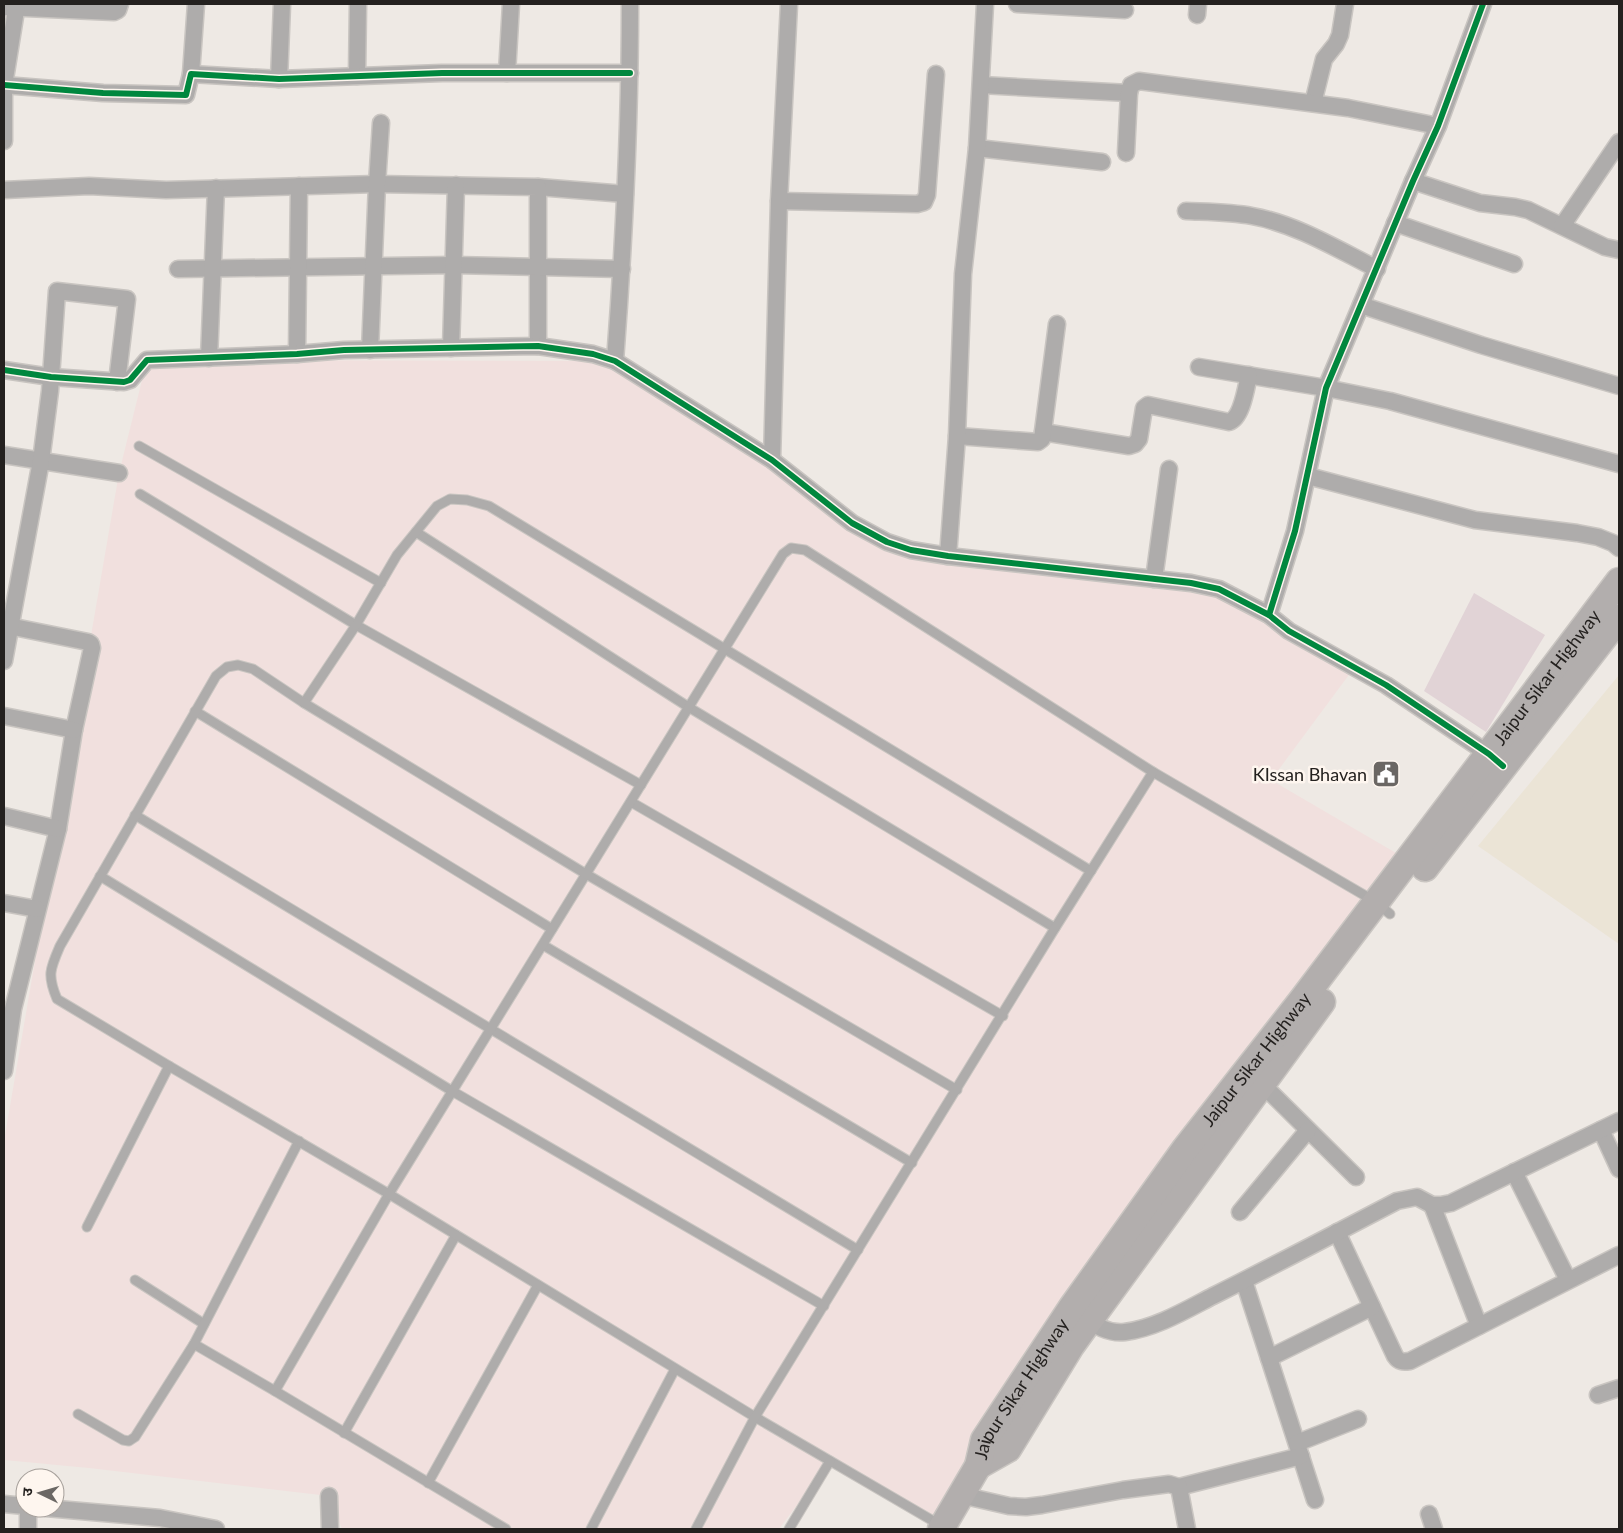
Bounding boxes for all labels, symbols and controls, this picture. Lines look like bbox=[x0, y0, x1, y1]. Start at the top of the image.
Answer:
street label: Jaipur Sikar Highway bbox=[1488, 604, 1605, 749]
public building icon: KIssan Bhavan bbox=[1371, 759, 1401, 789]
place label: KIssan Bhavan bbox=[1253, 763, 1367, 785]
street label: Jaipur Sikar Highway bbox=[1197, 987, 1315, 1130]
street label: Jaipur Sikar Highway bbox=[969, 1313, 1073, 1462]
north arrow bbox=[15, 1468, 65, 1518]
text: उ bbox=[18, 1486, 35, 1497]

